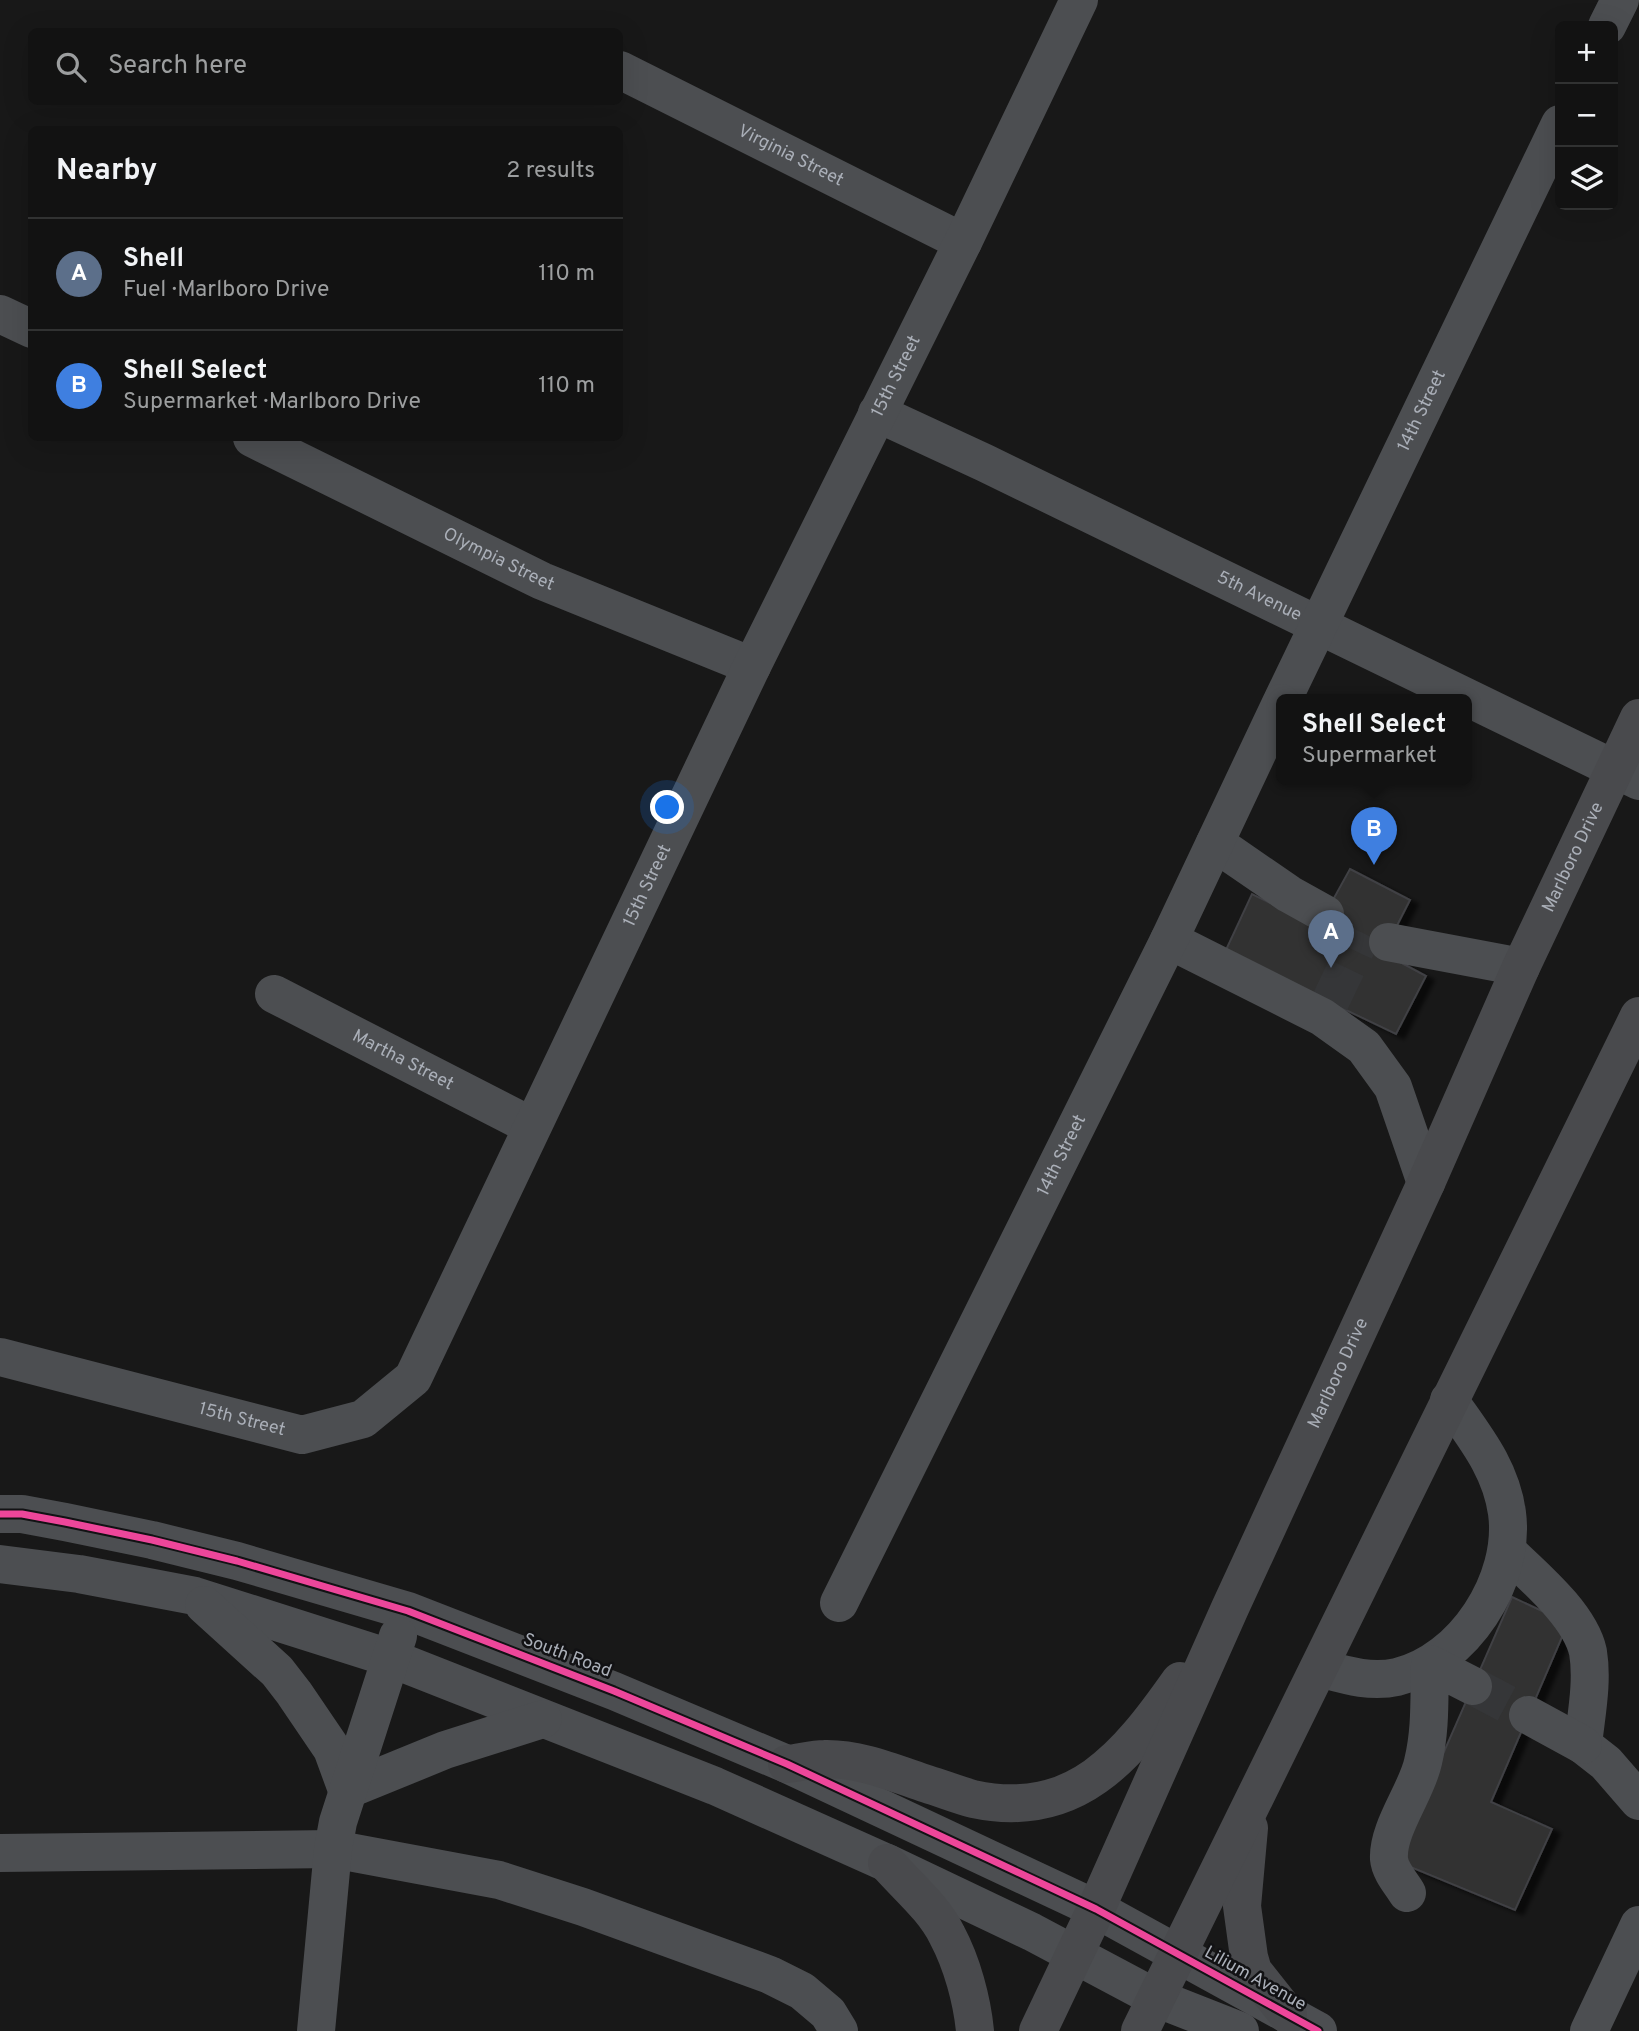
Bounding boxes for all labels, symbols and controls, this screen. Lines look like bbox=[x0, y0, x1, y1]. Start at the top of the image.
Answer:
map controls bbox=[1555, 21, 1618, 210]
button: + bbox=[1555, 21, 1618, 84]
search box bbox=[28, 28, 623, 105]
icon: search bbox=[52, 48, 90, 86]
text: Search here bbox=[108, 50, 247, 83]
button: − bbox=[1555, 84, 1618, 147]
street label: Virginia Street bbox=[734, 119, 848, 192]
button: layers bbox=[1555, 147, 1618, 210]
text: Nearby bbox=[56, 153, 157, 190]
text: 2 results bbox=[506, 157, 595, 186]
text: Shell bbox=[123, 243, 184, 276]
text: A bbox=[71, 260, 87, 289]
text: 110 m bbox=[538, 260, 595, 289]
text: Fuel · Marlboro Drive bbox=[123, 276, 329, 305]
street label: 15th Street bbox=[866, 331, 926, 421]
text: Shell Select bbox=[123, 355, 267, 388]
street label: 14th Street bbox=[1392, 366, 1451, 455]
text: B bbox=[71, 372, 87, 401]
text: 110 m bbox=[538, 372, 595, 401]
text: Supermarket · Marlboro Drive bbox=[123, 388, 421, 417]
street label: Olympia Street bbox=[439, 523, 558, 596]
street label: 5th Avenue bbox=[1213, 566, 1305, 627]
popup bbox=[1276, 694, 1472, 785]
text: Shell Select bbox=[1302, 709, 1446, 742]
text: Supermarket bbox=[1302, 742, 1437, 771]
your location bbox=[650, 790, 684, 824]
street label: Marlboro Drive bbox=[1537, 798, 1609, 916]
pin: B bbox=[1351, 807, 1397, 865]
street label: 15th Street bbox=[618, 841, 677, 930]
pin: A bbox=[1308, 910, 1354, 968]
street label: Martha Street bbox=[348, 1025, 458, 1096]
street label: 14th Street bbox=[1032, 1111, 1092, 1200]
street label: Marlboro Drive bbox=[1303, 1314, 1374, 1432]
street label: 15th Street bbox=[196, 1397, 288, 1442]
street label: South Road bbox=[519, 1629, 615, 1683]
street label: Lilium Avenue bbox=[1200, 1942, 1310, 2016]

